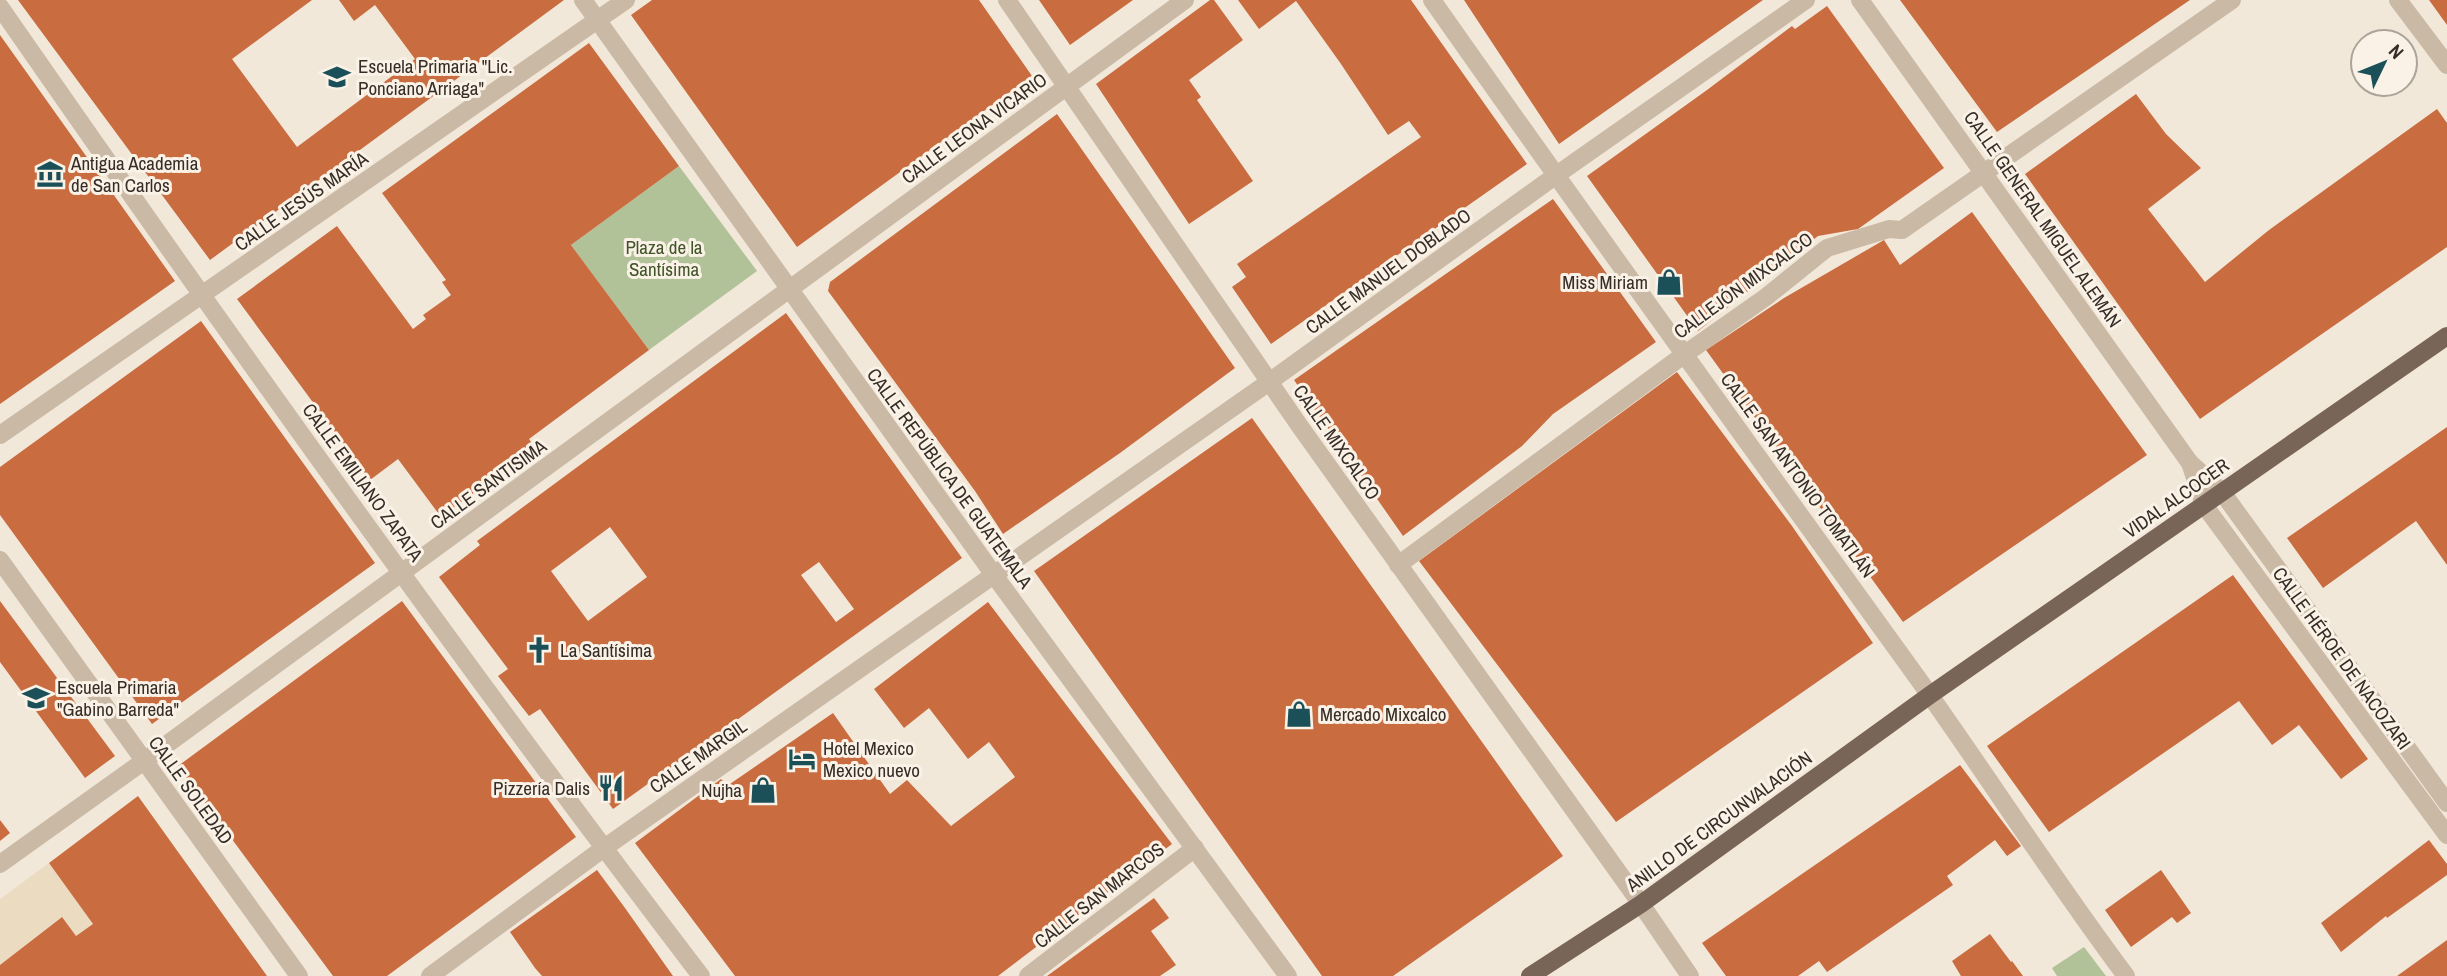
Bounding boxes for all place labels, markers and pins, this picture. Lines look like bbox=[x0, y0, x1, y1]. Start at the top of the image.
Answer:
place label: Escuela Primaria "Lic. Ponciano Arriaga" bbox=[358, 53, 512, 101]
school or university icon: Escuela Primaria "Lic. Ponciano Arriaga" bbox=[322, 62, 352, 92]
place label: Antigua Academia de San Carlos bbox=[70, 150, 199, 198]
museum icon: Antigua Academia de San Carlos bbox=[35, 159, 65, 189]
shop icon: Miss Miriam bbox=[1654, 267, 1684, 297]
place label: Miss Miriam bbox=[1562, 269, 1648, 295]
church icon: La Santísima bbox=[524, 635, 554, 665]
place label: La Santísima bbox=[560, 637, 652, 663]
place label: Escuela Primaria "Gabino Barreda" bbox=[57, 674, 179, 722]
school or university icon: Escuela Primaria "Gabino Barreda" bbox=[21, 683, 51, 713]
shop icon: Mercado Mixcalco bbox=[1284, 699, 1314, 729]
place label: Mercado Mixcalco bbox=[1320, 701, 1446, 727]
place label: Hotel Mexico Mexico nuevo bbox=[823, 735, 920, 783]
hotel icon: Hotel Mexico Mexico nuevo bbox=[787, 744, 817, 774]
restaurant icon: Pizzería Dalis bbox=[596, 773, 626, 803]
place label: Pizzería Dalis bbox=[493, 775, 590, 801]
shop icon: Nujha bbox=[748, 775, 778, 805]
place label: Nujha bbox=[701, 777, 742, 803]

